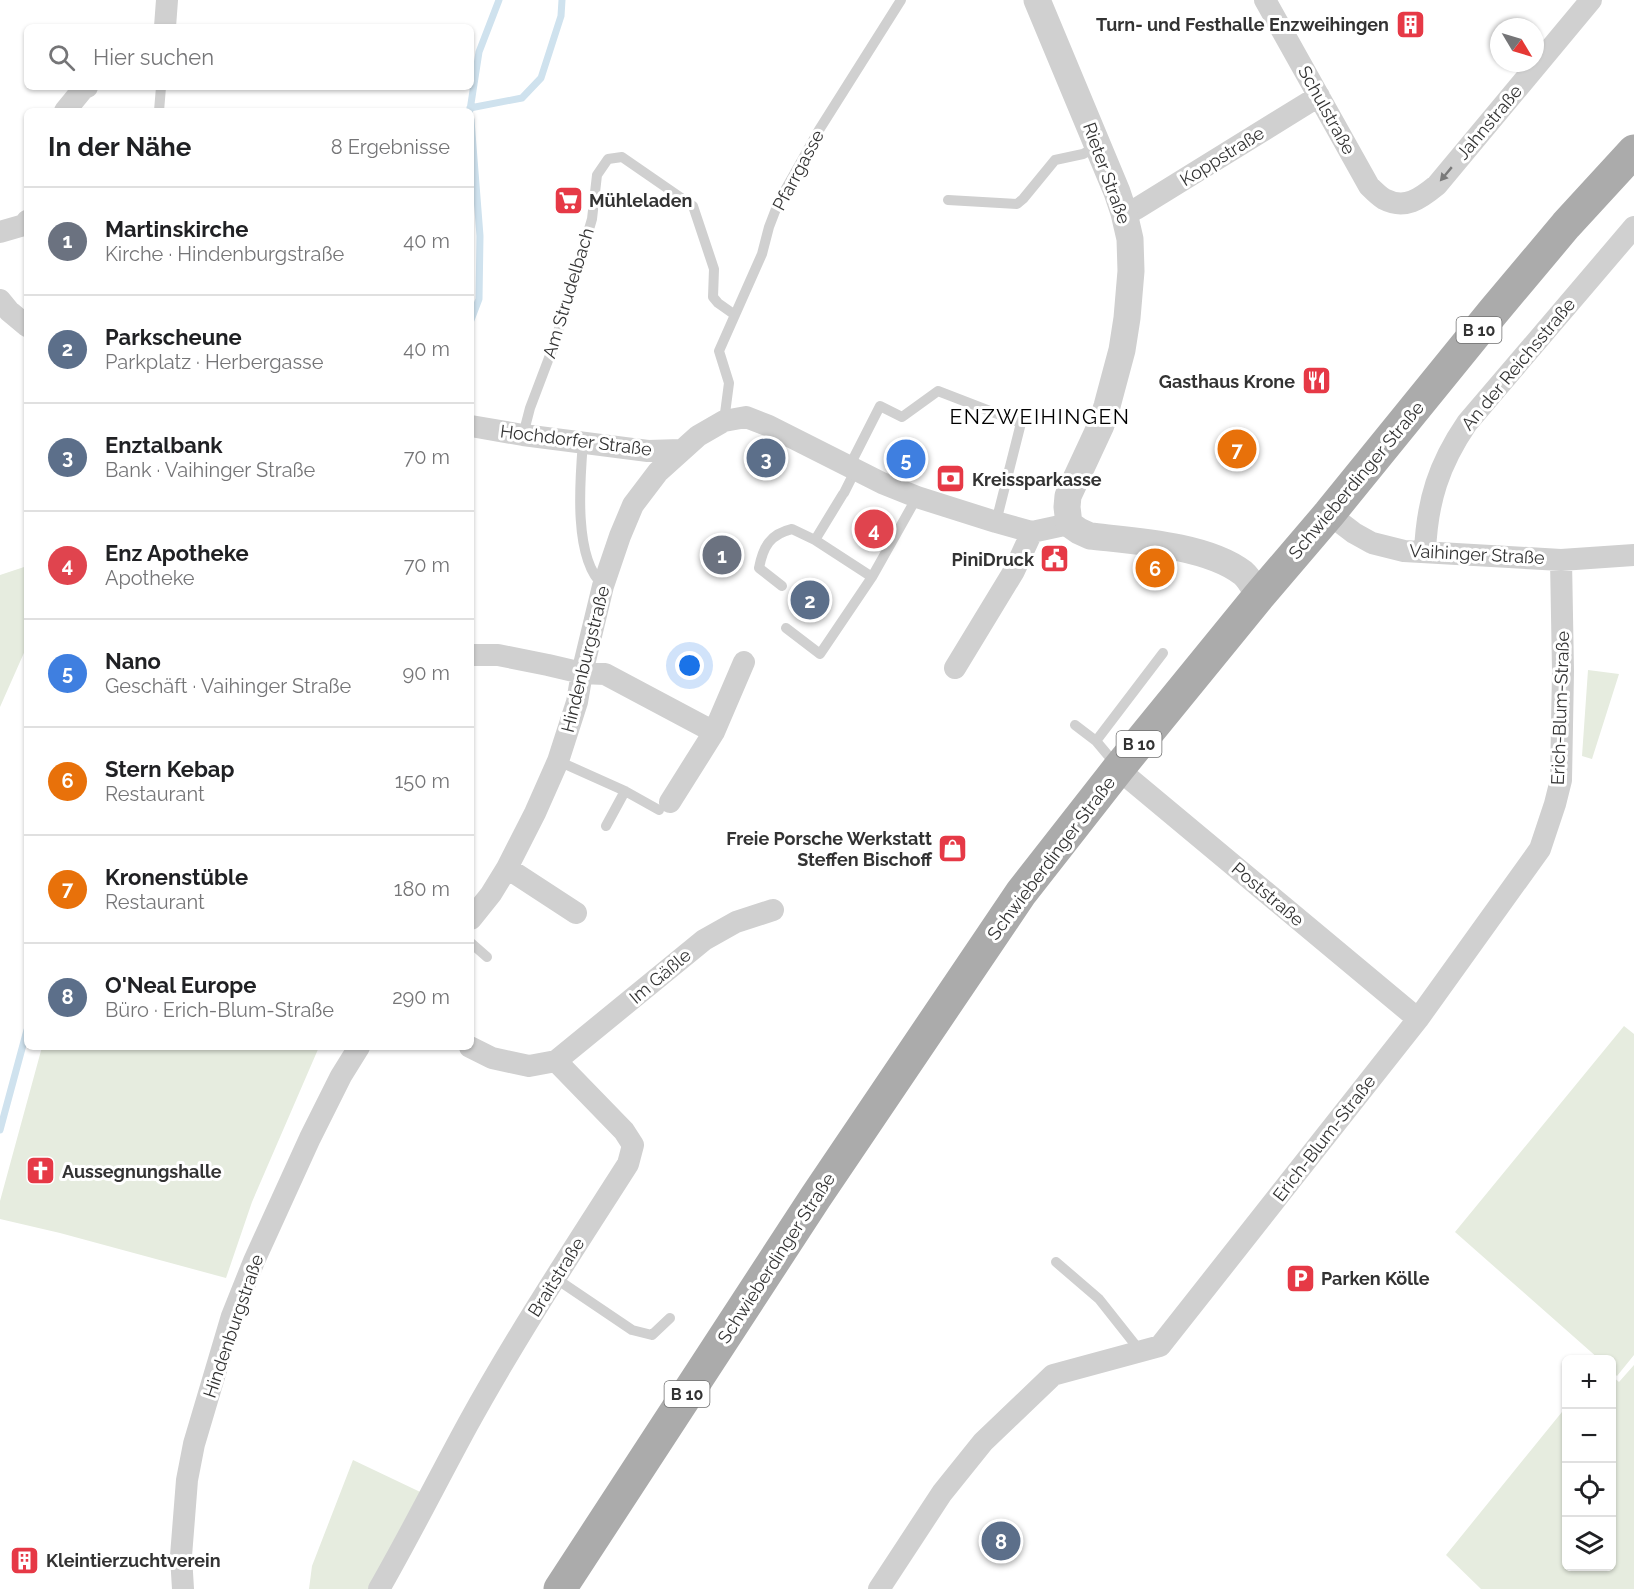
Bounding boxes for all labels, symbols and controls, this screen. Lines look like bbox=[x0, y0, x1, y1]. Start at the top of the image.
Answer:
building icon: Turn- und Festhalle Enzweihingen bbox=[1394, 8, 1426, 40]
place label: Turn- und Festhalle Enzweihingen bbox=[1096, 14, 1389, 35]
north arrow bbox=[1490, 18, 1544, 72]
search box bbox=[24, 24, 474, 90]
icon: search bbox=[45, 41, 78, 74]
text: Hier suchen bbox=[93, 44, 214, 70]
street label: Schulstraße bbox=[1294, 62, 1360, 158]
street label: Jahnstraße bbox=[1452, 80, 1526, 163]
street label: Rieter Straße bbox=[1079, 119, 1135, 227]
street label: Koppstraße bbox=[1176, 122, 1268, 190]
street label: Pfarrgasse bbox=[768, 126, 828, 214]
text: In der Nähe bbox=[48, 132, 191, 162]
text: 8 Ergebnisse bbox=[331, 135, 450, 159]
one-way arrow bbox=[1439, 166, 1452, 182]
supermarket icon: Mühleladen bbox=[552, 184, 584, 216]
place label: Mühleladen bbox=[589, 190, 692, 211]
text: Martinskirche bbox=[105, 216, 248, 242]
street label: Am Strudelbach bbox=[538, 225, 598, 361]
text: 1 bbox=[63, 229, 72, 253]
text: 40 m bbox=[403, 229, 450, 253]
text: Kirche · Hindenburgstraße bbox=[105, 242, 344, 266]
street label: An der Reichsstraße bbox=[1457, 293, 1580, 434]
road number: B 10 bbox=[1456, 317, 1502, 343]
text: Parkscheune bbox=[105, 324, 242, 350]
text: 2 bbox=[62, 337, 73, 361]
text: 40 m bbox=[403, 337, 450, 361]
text: Parkplatz · Herbergasse bbox=[105, 350, 323, 374]
restaurant icon: Gasthaus Krone bbox=[1300, 365, 1332, 397]
place label: Gasthaus Krone bbox=[1159, 371, 1295, 392]
street label: Schwieberdinger Straße bbox=[1284, 397, 1428, 563]
district label: ENZWEIHINGEN bbox=[949, 404, 1131, 429]
street label: Hochdorfer Straße bbox=[499, 420, 653, 460]
pin: 7 bbox=[1218, 426, 1256, 472]
text: Enztalbank bbox=[105, 432, 223, 458]
pin: 3 bbox=[746, 436, 786, 480]
pin: 5 bbox=[886, 436, 926, 482]
text: 3 bbox=[62, 445, 73, 469]
text: 70 m bbox=[404, 445, 450, 469]
text: Bank · Vaihinger Straße bbox=[105, 458, 315, 482]
bank icon: Kreissparkasse bbox=[935, 463, 967, 495]
place label: Kreissparkasse bbox=[972, 469, 1102, 490]
pin: 4 bbox=[854, 506, 894, 552]
pin: 1 bbox=[702, 532, 742, 578]
text: Enz Apotheke bbox=[105, 540, 249, 566]
street label: Vaihinger Straße bbox=[1409, 540, 1546, 568]
public building icon: PiniDruck bbox=[1039, 543, 1071, 575]
pin: 6 bbox=[1136, 546, 1174, 590]
place label: PiniDruck bbox=[952, 549, 1035, 570]
text: 4 bbox=[62, 553, 73, 577]
text: 70 m bbox=[404, 553, 450, 577]
text: Apotheke bbox=[105, 566, 195, 590]
pin: 2 bbox=[790, 578, 830, 622]
street label: Hindenburgstraße bbox=[557, 583, 613, 734]
street label: Erich-Blum-Straße bbox=[1547, 630, 1573, 785]
text: Nano bbox=[105, 648, 161, 674]
your location bbox=[675, 651, 704, 680]
text: 5 bbox=[62, 661, 73, 685]
text: 90 m bbox=[403, 661, 450, 685]
text: Geschäft · Vaihinger Straße bbox=[105, 674, 351, 698]
road number: B 10 bbox=[1116, 731, 1162, 757]
text: Stern Kebap bbox=[105, 756, 234, 782]
text: 6 bbox=[61, 769, 74, 793]
text: 150 m bbox=[395, 769, 450, 793]
street label: Schwieberdinger Straße bbox=[983, 772, 1120, 944]
text: Restaurant bbox=[105, 782, 205, 806]
place label: Freie Porsche Werkstatt Steffen Bischoff bbox=[726, 828, 932, 870]
shop icon: Freie Porsche Werkstatt Steffen Bischoff bbox=[937, 832, 969, 864]
street label: Poststraße bbox=[1228, 858, 1309, 931]
text: Kronenstüble bbox=[105, 864, 248, 890]
text: 7 bbox=[62, 877, 73, 901]
text: 180 m bbox=[394, 877, 450, 901]
text: Restaurant bbox=[105, 890, 205, 914]
street label: Im Gäßle bbox=[625, 944, 695, 1008]
text: O'Neal Europe bbox=[105, 972, 256, 998]
text: 8 bbox=[61, 985, 74, 1009]
text: 290 m bbox=[392, 985, 450, 1009]
text: Büro · Erich-Blum-Straße bbox=[105, 998, 334, 1022]
street label: Erich-Blum-Straße bbox=[1268, 1070, 1380, 1205]
church icon: Aussegnungshalle bbox=[25, 1155, 57, 1187]
place label: Aussegnungshalle bbox=[62, 1161, 222, 1182]
street label: Schwieberdinger Straße bbox=[713, 1168, 839, 1347]
street label: Braitstraße bbox=[523, 1233, 589, 1320]
street label: Hindenburgstraße bbox=[199, 1251, 268, 1400]
parking icon: Parken Kölle bbox=[1284, 1262, 1316, 1294]
place label: Parken Kölle bbox=[1321, 1268, 1430, 1289]
map controls bbox=[1562, 1355, 1616, 1571]
button: + bbox=[1562, 1355, 1616, 1409]
road number: B 10 bbox=[664, 1381, 710, 1407]
button: − bbox=[1562, 1409, 1616, 1463]
button: locate bbox=[1562, 1463, 1616, 1517]
button: layers bbox=[1562, 1517, 1616, 1571]
pin: 8 bbox=[982, 1518, 1020, 1564]
building icon: Kleintierzuchtverein bbox=[9, 1544, 41, 1576]
place label: Kleintierzuchtverein bbox=[46, 1550, 221, 1571]

